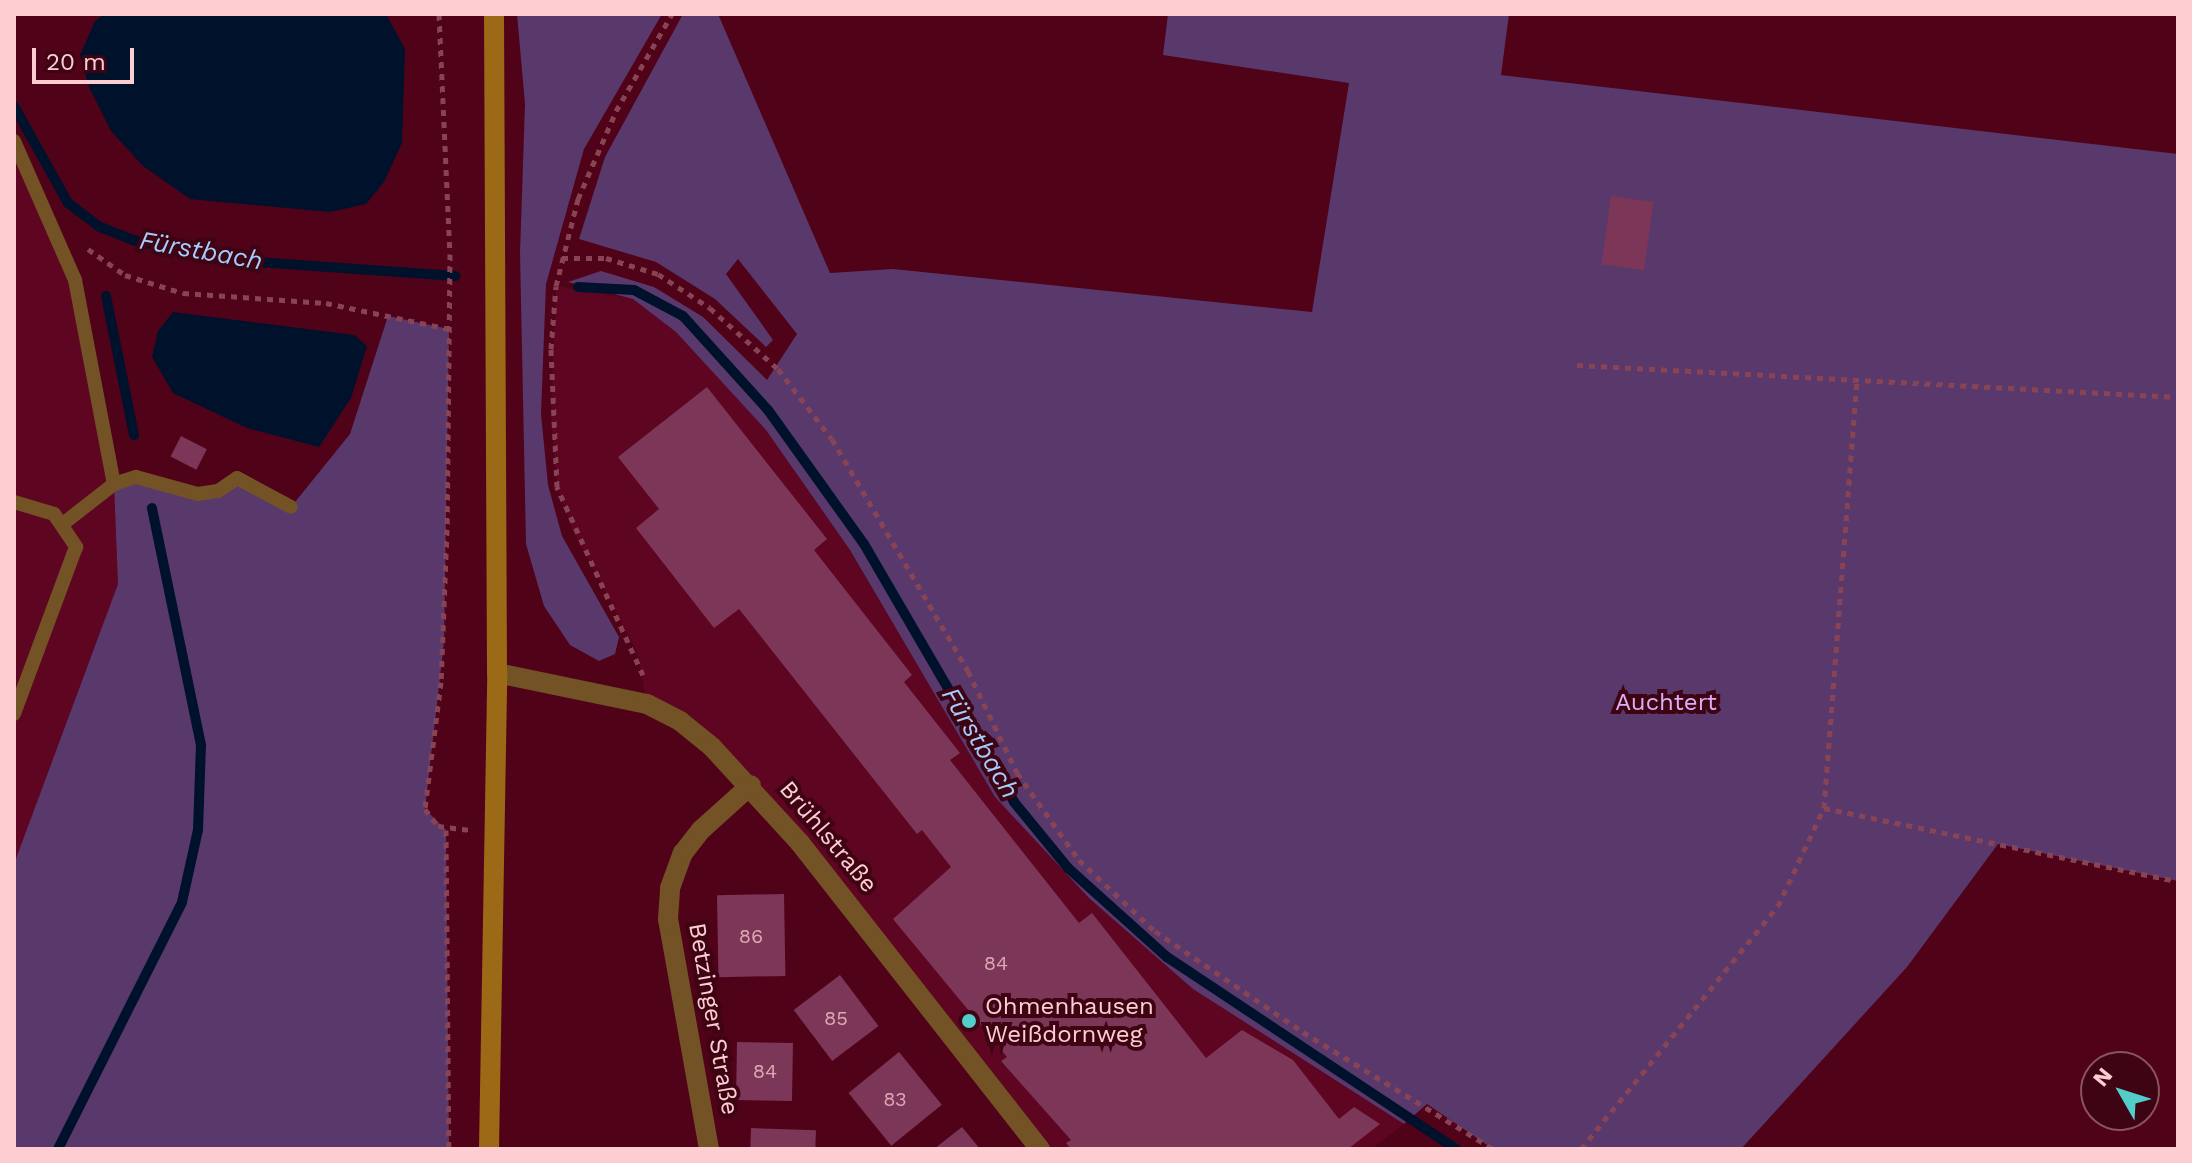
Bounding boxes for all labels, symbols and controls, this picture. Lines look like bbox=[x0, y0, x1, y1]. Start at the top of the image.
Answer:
scale bar bbox=[36, 32, 138, 82]
text: 20 m bbox=[46, 48, 106, 76]
water label: Fürstbach bbox=[137, 225, 265, 277]
water label: Fürstbach bbox=[935, 682, 1025, 804]
park label: Auchtert bbox=[1615, 689, 1717, 717]
street label: Brühlstraße bbox=[773, 775, 883, 899]
street label: Betzinger Straße bbox=[682, 920, 744, 1118]
house number: 86 bbox=[739, 924, 763, 948]
house number: 84 bbox=[984, 951, 1008, 975]
place label: Ohmenhausen Weißdornweg bbox=[985, 993, 1154, 1049]
house number: 85 bbox=[824, 1006, 848, 1030]
marker: Ohmenhausen Weißdornweg bbox=[960, 1012, 978, 1030]
north arrow bbox=[2080, 1051, 2160, 1131]
house number: 84 bbox=[753, 1059, 777, 1083]
text: N bbox=[2088, 1063, 2117, 1091]
house number: 83 bbox=[883, 1087, 907, 1111]

